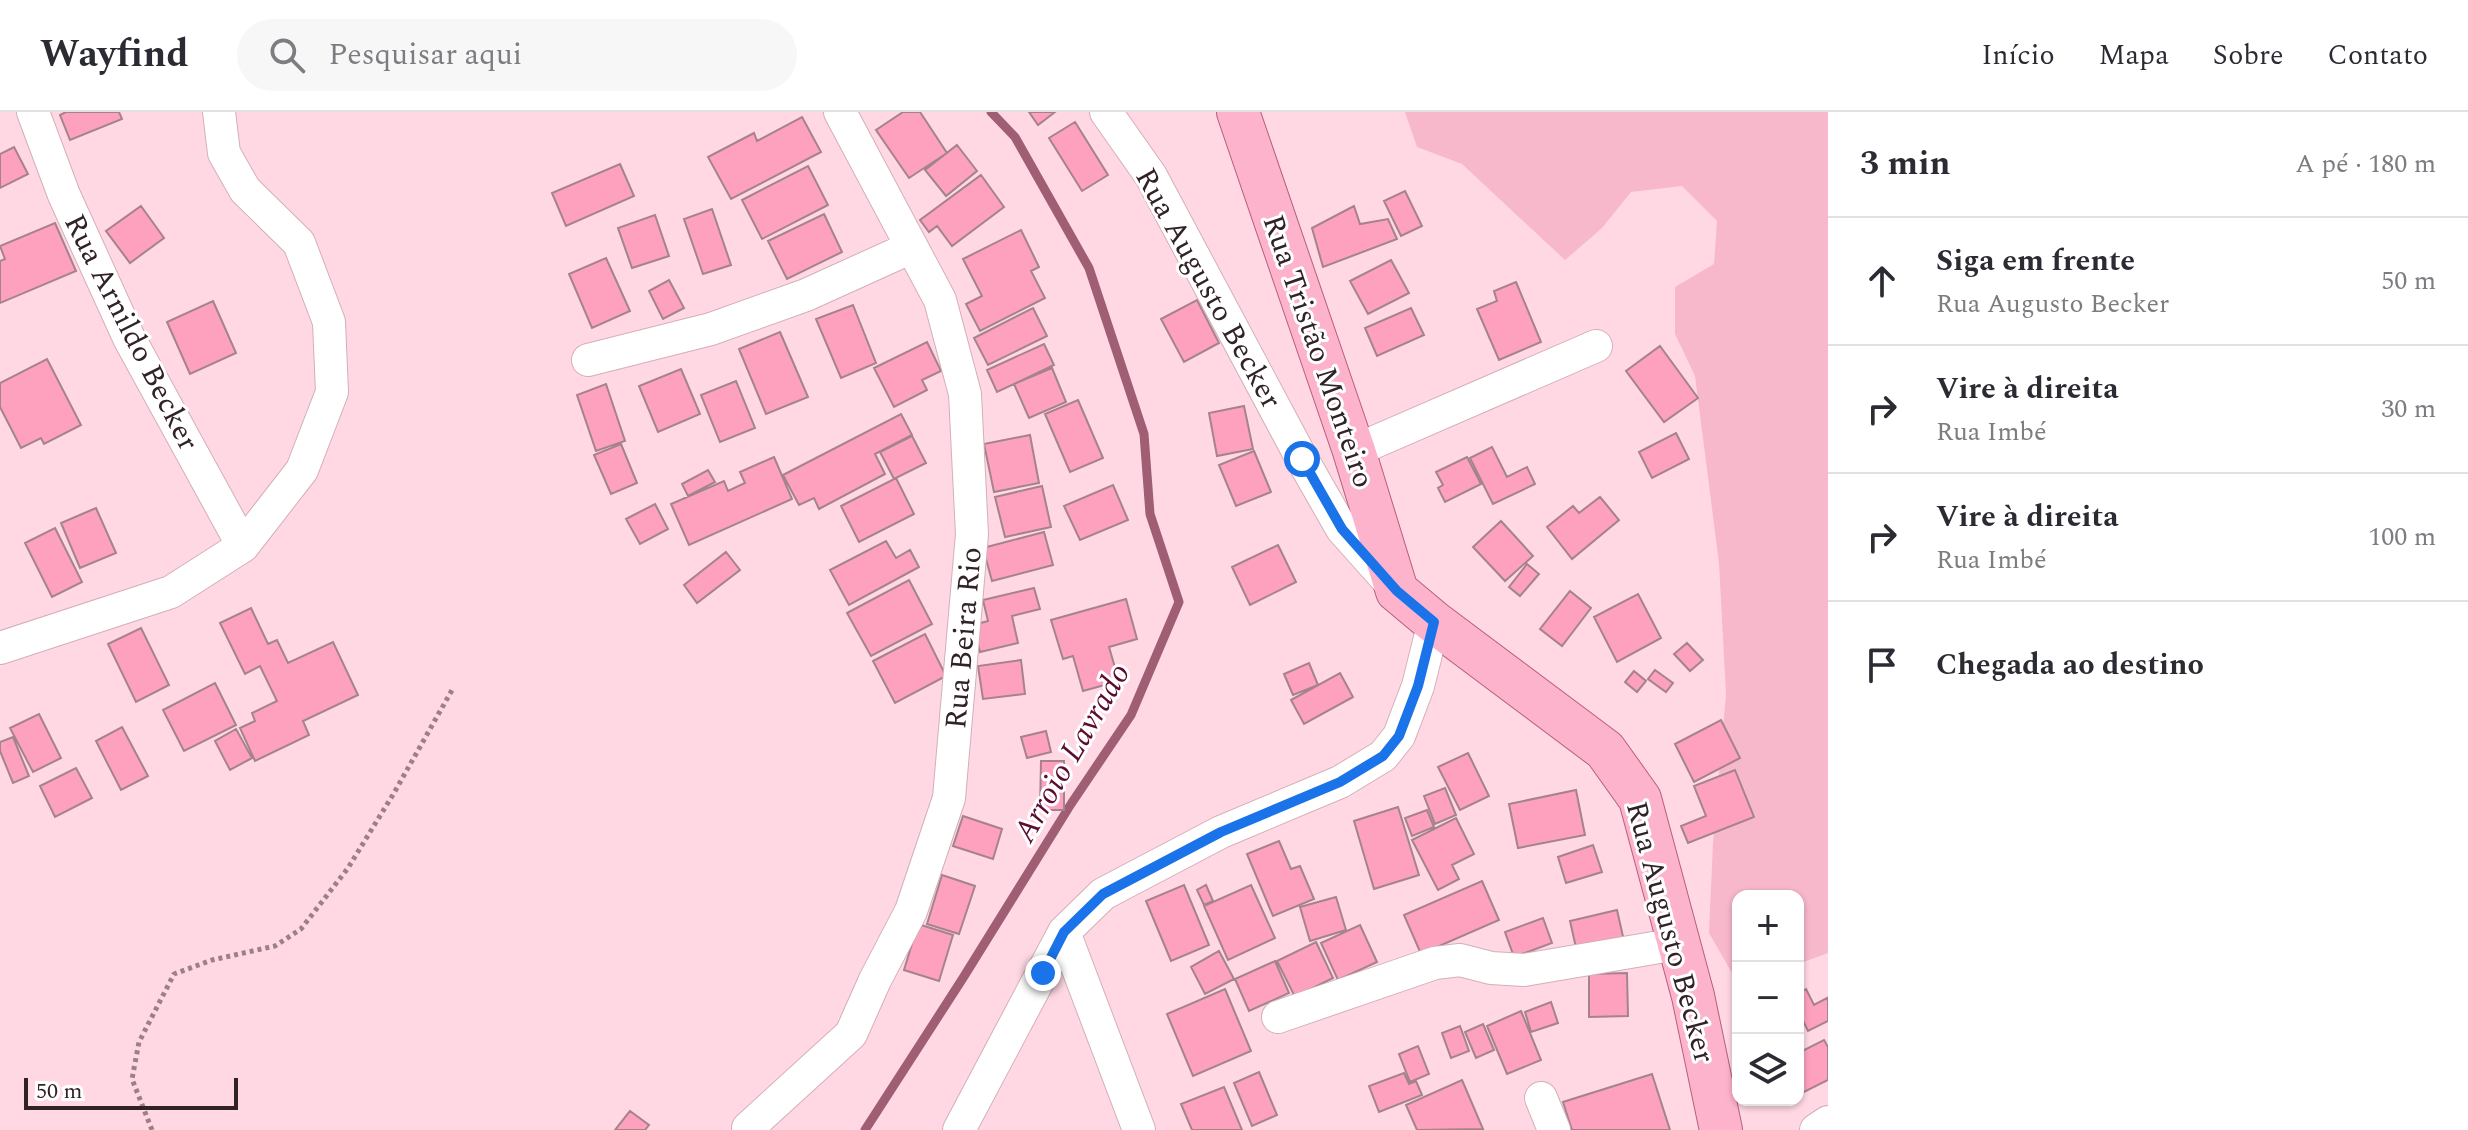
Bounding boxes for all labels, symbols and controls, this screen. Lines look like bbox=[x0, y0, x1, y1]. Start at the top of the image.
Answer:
search box bbox=[237, 19, 797, 91]
text: Wayfind bbox=[40, 26, 189, 84]
text: Pesquisar aqui bbox=[329, 32, 522, 78]
icon: search bbox=[265, 33, 309, 77]
text: Início bbox=[1981, 34, 2055, 77]
text: Mapa bbox=[2099, 34, 2169, 77]
text: Sobre bbox=[2213, 34, 2284, 77]
text: Contato bbox=[2328, 34, 2428, 77]
text: 3 min bbox=[1860, 138, 1950, 190]
text: A pé · 180 m bbox=[2295, 144, 2436, 184]
street label: Rua Augusto Becker bbox=[1123, 160, 1294, 417]
street label: Rua Arnildo Becker bbox=[51, 206, 211, 459]
street label: Rua Tristão Monteiro bbox=[1250, 209, 1386, 494]
text: Siga em frente bbox=[1936, 238, 2135, 284]
icon: ahead bbox=[1860, 259, 1904, 303]
text: 50 m bbox=[2381, 261, 2436, 301]
text: Rua Augusto Becker bbox=[1936, 284, 2169, 324]
text: Vire à direita bbox=[1936, 366, 2119, 412]
icon: right bbox=[1860, 387, 1904, 431]
text: 30 m bbox=[2381, 389, 2436, 429]
text: Rua Imbé bbox=[1936, 412, 2047, 452]
route start bbox=[1284, 441, 1320, 477]
text: Vire à direita bbox=[1936, 494, 2119, 540]
icon: right bbox=[1860, 515, 1904, 559]
text: 100 m bbox=[2368, 517, 2436, 557]
text: Rua Imbé bbox=[1936, 540, 2047, 580]
street label: Rua Beira Rio bbox=[933, 545, 995, 731]
text: Chegada ao destino bbox=[1936, 642, 2204, 688]
icon: arrive bbox=[1860, 643, 1904, 687]
water label: Arroio Lavrado bbox=[1001, 654, 1144, 853]
street label: Rua Augusto Becker bbox=[1613, 796, 1727, 1068]
map controls bbox=[1732, 890, 1804, 1106]
button: + bbox=[1732, 890, 1804, 962]
route end bbox=[1025, 955, 1061, 991]
button: − bbox=[1732, 962, 1804, 1034]
button: layers bbox=[1732, 1034, 1804, 1106]
scale bar bbox=[24, 1074, 238, 1110]
text: 50 m bbox=[36, 1075, 82, 1108]

